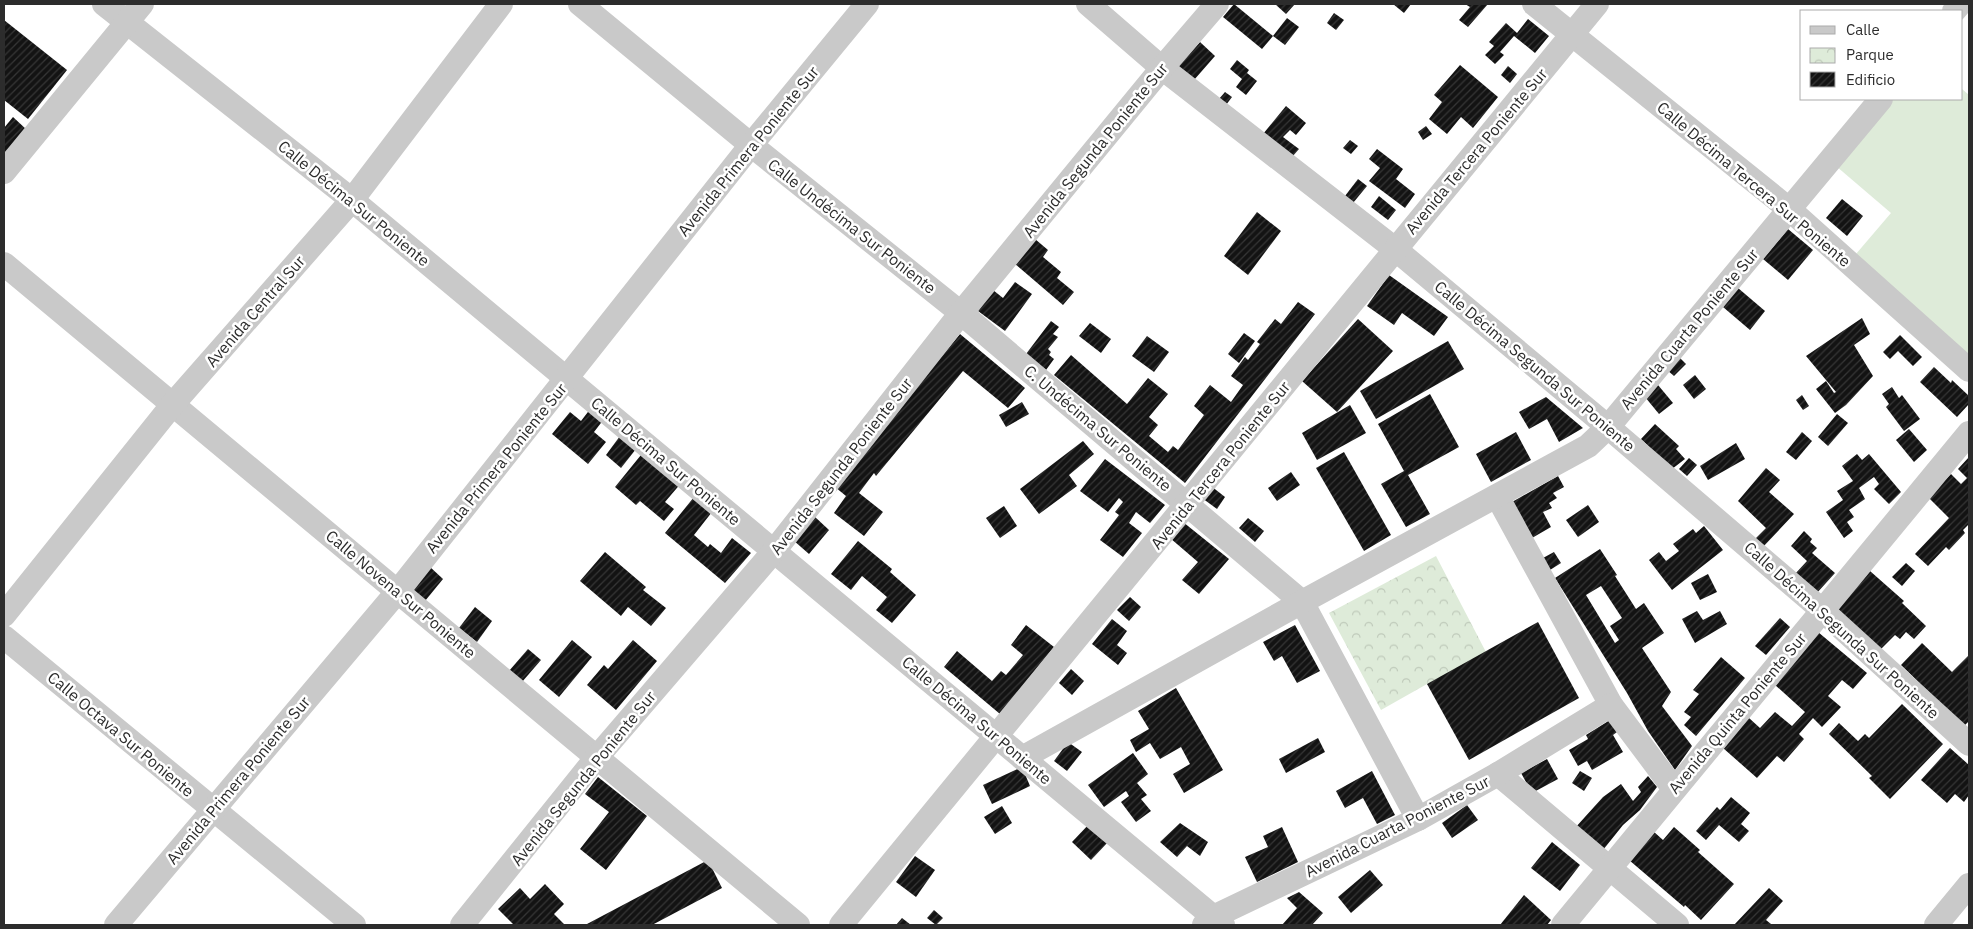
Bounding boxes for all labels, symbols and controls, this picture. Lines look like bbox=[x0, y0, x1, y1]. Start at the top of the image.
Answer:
legend bbox=[1800, 10, 1963, 100]
text: Calle bbox=[1846, 20, 1880, 39]
text: Parque bbox=[1846, 45, 1894, 64]
street label: Avenida Segunda Poniente Sur bbox=[1018, 58, 1172, 241]
street label: Avenida Primera Poniente Sur bbox=[673, 62, 823, 240]
street label: Avenida Tercera Poniente Sur bbox=[1401, 64, 1551, 238]
text: Edificio bbox=[1846, 70, 1895, 89]
street label: Calle Décima Tercera Sur Poniente bbox=[1653, 97, 1855, 271]
street label: Calle Décima Sur Poniente bbox=[274, 136, 434, 270]
street label: Calle Undécima Sur Poniente bbox=[764, 154, 940, 298]
street label: Avenida Cuarta Poniente Sur bbox=[1616, 244, 1762, 414]
street label: Avenida Central Sur bbox=[201, 251, 309, 371]
street label: Calle Décima Segunda Sur Poniente bbox=[1431, 276, 1639, 456]
street label: C. Undécima Sur Poniente bbox=[1020, 361, 1176, 496]
street label: Avenida Segunda Poniente Sur bbox=[766, 373, 916, 558]
street label: Avenida Tercera Poniente Sur bbox=[1146, 377, 1294, 553]
street label: Avenida Primera Poniente Sur bbox=[421, 379, 571, 557]
street label: Calle Décima Sur Poniente bbox=[587, 393, 745, 530]
street label: Calle Novena Sur Poniente bbox=[322, 525, 480, 663]
street label: Calle Décima Segunda Sur Poniente bbox=[1740, 537, 1944, 723]
street label: Avenida Quinta Poniente Sur bbox=[1664, 628, 1810, 798]
street label: Calle Décima Sur Poniente bbox=[898, 652, 1056, 789]
street label: Calle Octava Sur Poniente bbox=[44, 667, 198, 801]
street label: Avenida Segunda Poniente Sur bbox=[506, 686, 660, 869]
street label: Avenida Primera Poniente Sur bbox=[162, 692, 314, 868]
street label: Avenida Cuarta Poniente Sur bbox=[1301, 771, 1493, 881]

